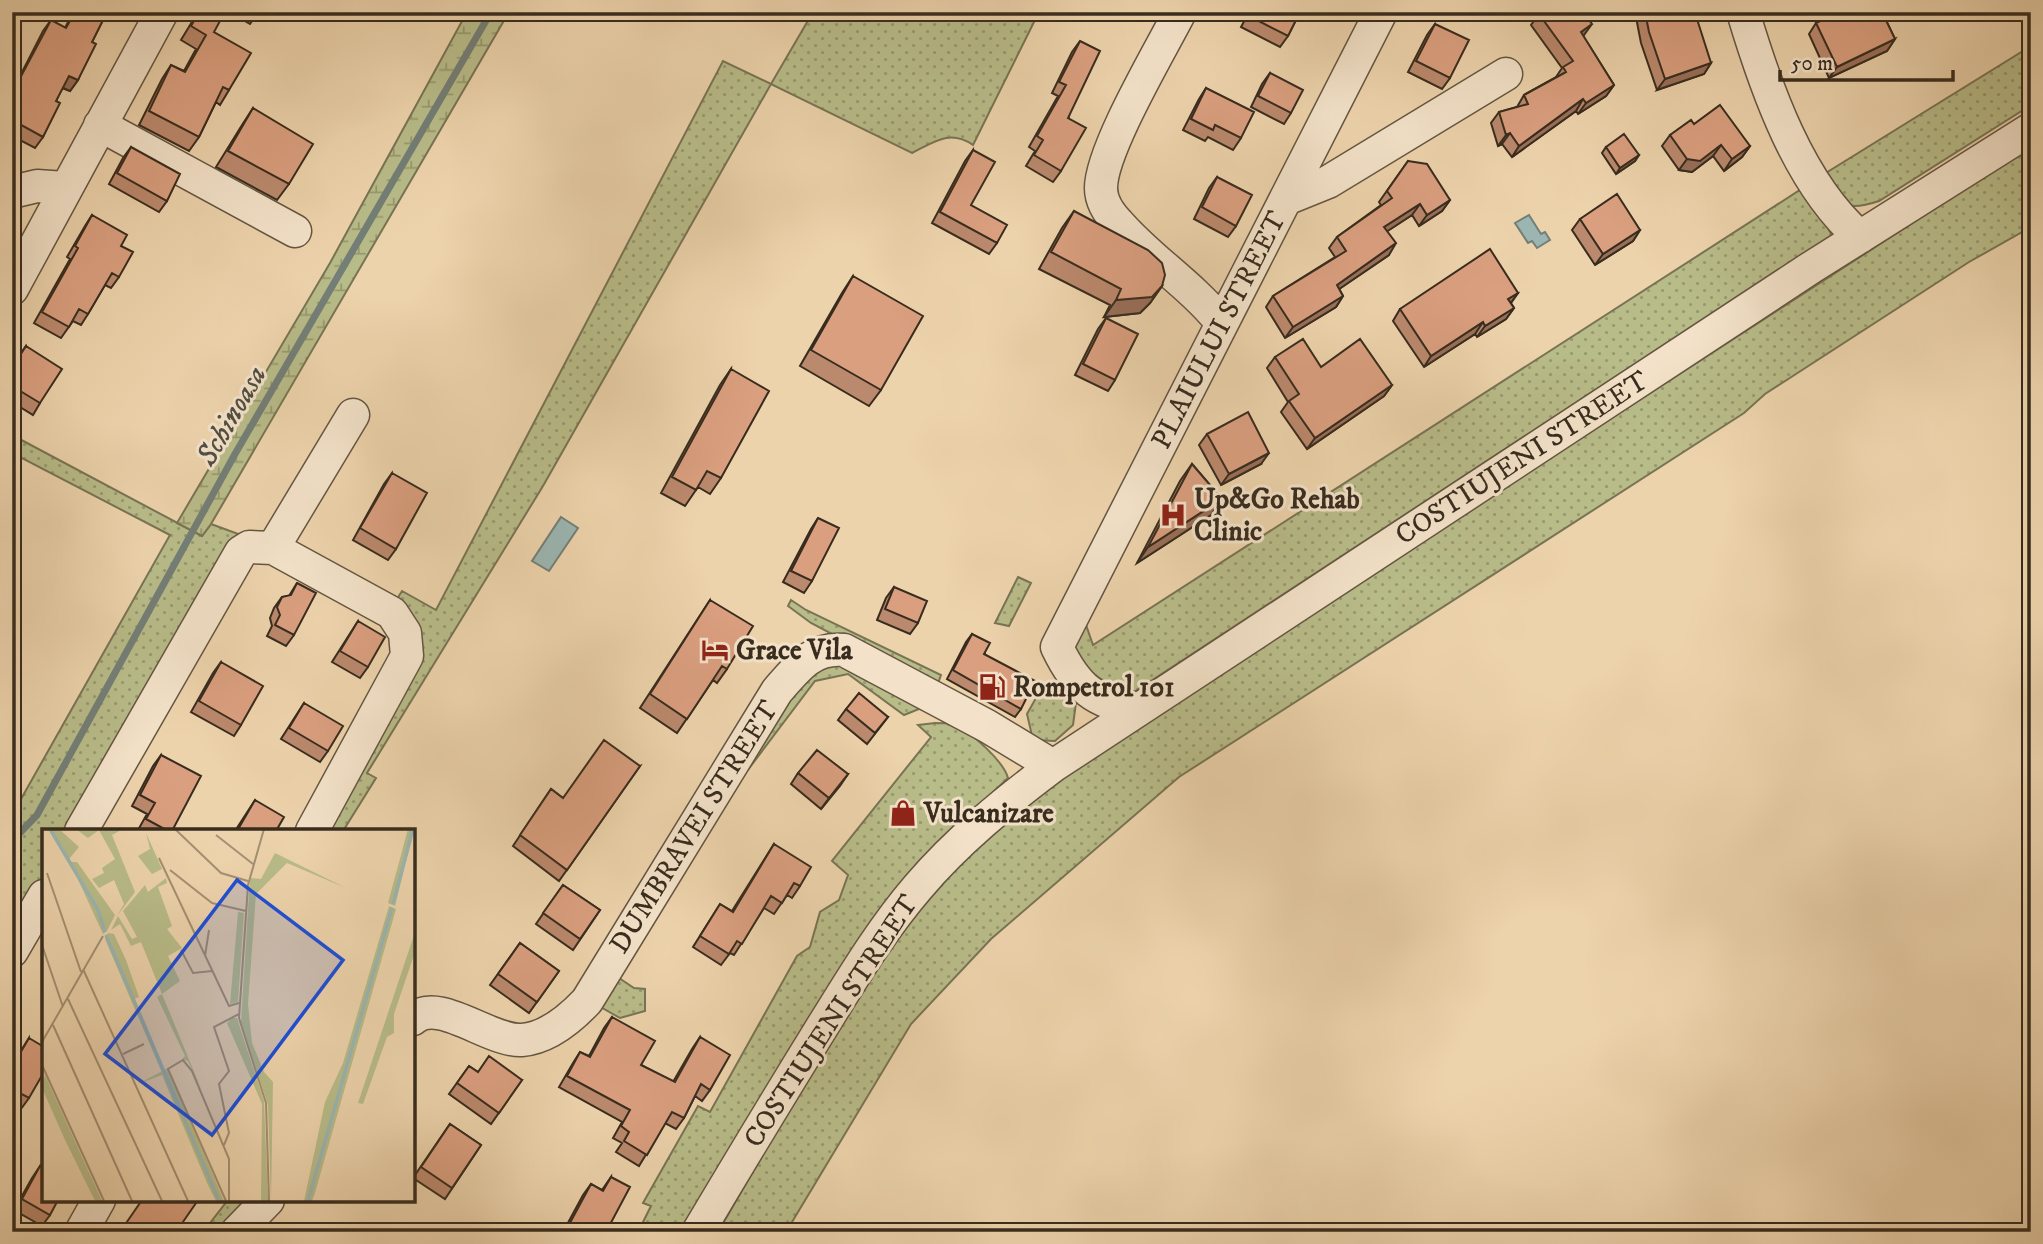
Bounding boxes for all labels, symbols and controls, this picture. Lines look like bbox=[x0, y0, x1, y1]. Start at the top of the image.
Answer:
scale bar bbox=[1780, 38, 1954, 82]
text: 50 m bbox=[1791, 51, 1833, 77]
street label: PLAIULUI STREET bbox=[1144, 205, 1294, 455]
water label: Schinoasa bbox=[188, 359, 275, 474]
street label: COSTIUJENI STREET bbox=[1389, 363, 1655, 553]
place label: Up&Go Rehab Clinic bbox=[1194, 482, 1360, 549]
hospital icon: Up&Go Rehab Clinic bbox=[1158, 500, 1188, 530]
place label: Grace Vila bbox=[736, 633, 854, 668]
hotel icon: Grace Vila bbox=[700, 635, 730, 665]
place label: Rompetrol 101 bbox=[1013, 670, 1175, 705]
fuel station icon: Rompetrol 101 bbox=[977, 672, 1007, 702]
street label: DUMBRAVEI STREET bbox=[602, 694, 786, 960]
place label: Vulcanizare bbox=[923, 796, 1054, 831]
shop icon: Vulcanizare bbox=[888, 798, 918, 828]
inset map bbox=[42, 829, 415, 1202]
street label: COSTIUJENI STREET bbox=[736, 888, 926, 1154]

